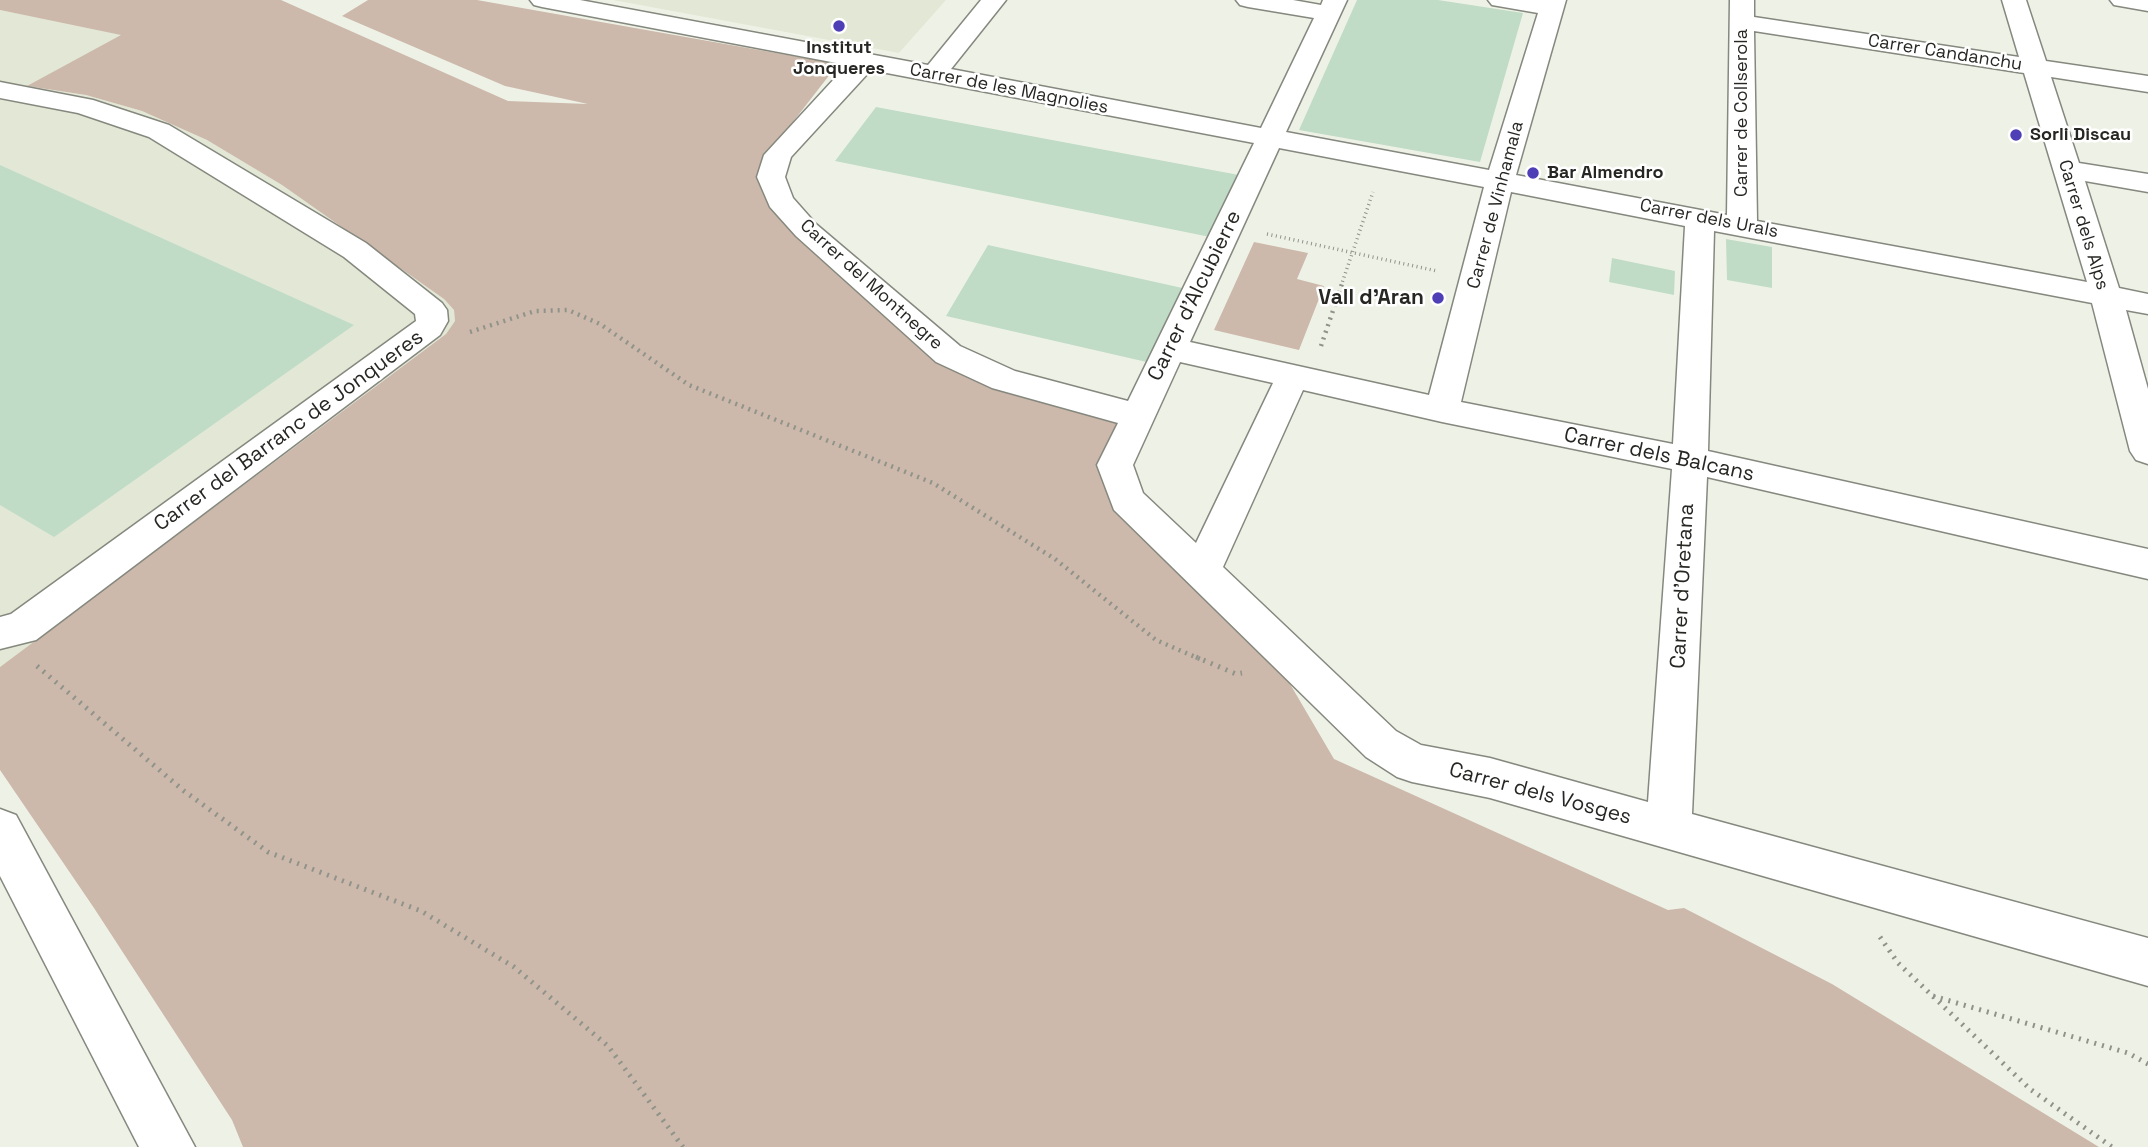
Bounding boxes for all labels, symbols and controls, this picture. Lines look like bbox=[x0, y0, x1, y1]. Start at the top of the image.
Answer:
marker: Institut Jonqueres bbox=[831, 18, 847, 34]
street label: Carrer de Collserola bbox=[1731, 29, 1753, 197]
street label: Carrer Candanchu bbox=[1866, 30, 2024, 76]
place label: Institut Jonqueres bbox=[793, 37, 885, 80]
street label: Carrer de les Magnolies bbox=[908, 59, 1110, 119]
street label: Carrer de Vinhamala bbox=[1463, 119, 1529, 291]
place label: Sorli Discau bbox=[2030, 124, 2131, 146]
marker: Sorli Discau bbox=[2008, 127, 2024, 143]
street label: Carrer dels Alps bbox=[2053, 157, 2113, 293]
place label: Bar Almendro bbox=[1547, 162, 1663, 184]
marker: Bar Almendro bbox=[1525, 165, 1541, 181]
street label: Carrer dels Urals bbox=[1638, 195, 1780, 243]
street label: Carrer d'Alcubierre bbox=[1143, 207, 1247, 385]
street label: Carrer del Montnegre bbox=[795, 215, 947, 355]
place label: Vall d'Aran bbox=[1318, 285, 1424, 311]
marker: Vall d'Aran bbox=[1430, 290, 1446, 306]
street label: Carrer del Barranc de Jonqueres bbox=[149, 325, 429, 537]
street label: Carrer dels Balcans bbox=[1562, 423, 1756, 487]
street label: Carrer d'Oretana bbox=[1666, 503, 1700, 669]
street label: Carrer dels Vosges bbox=[1446, 758, 1634, 830]

